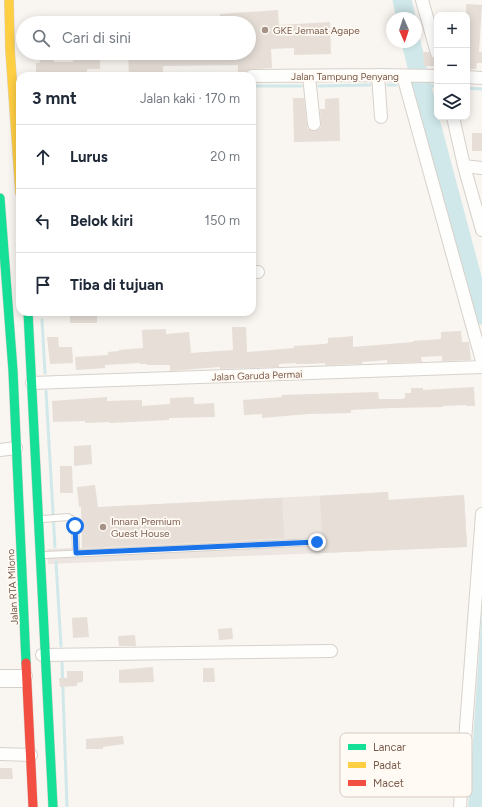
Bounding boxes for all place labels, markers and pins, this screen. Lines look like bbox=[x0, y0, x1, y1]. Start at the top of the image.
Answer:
place label: GKE Jemaat Agape bbox=[273, 24, 360, 37]
marker: GKE Jemaat Agape bbox=[260, 25, 270, 35]
place label: Innara Premium Guest House bbox=[111, 515, 180, 540]
marker: Innara Premium Guest House bbox=[98, 522, 108, 532]

